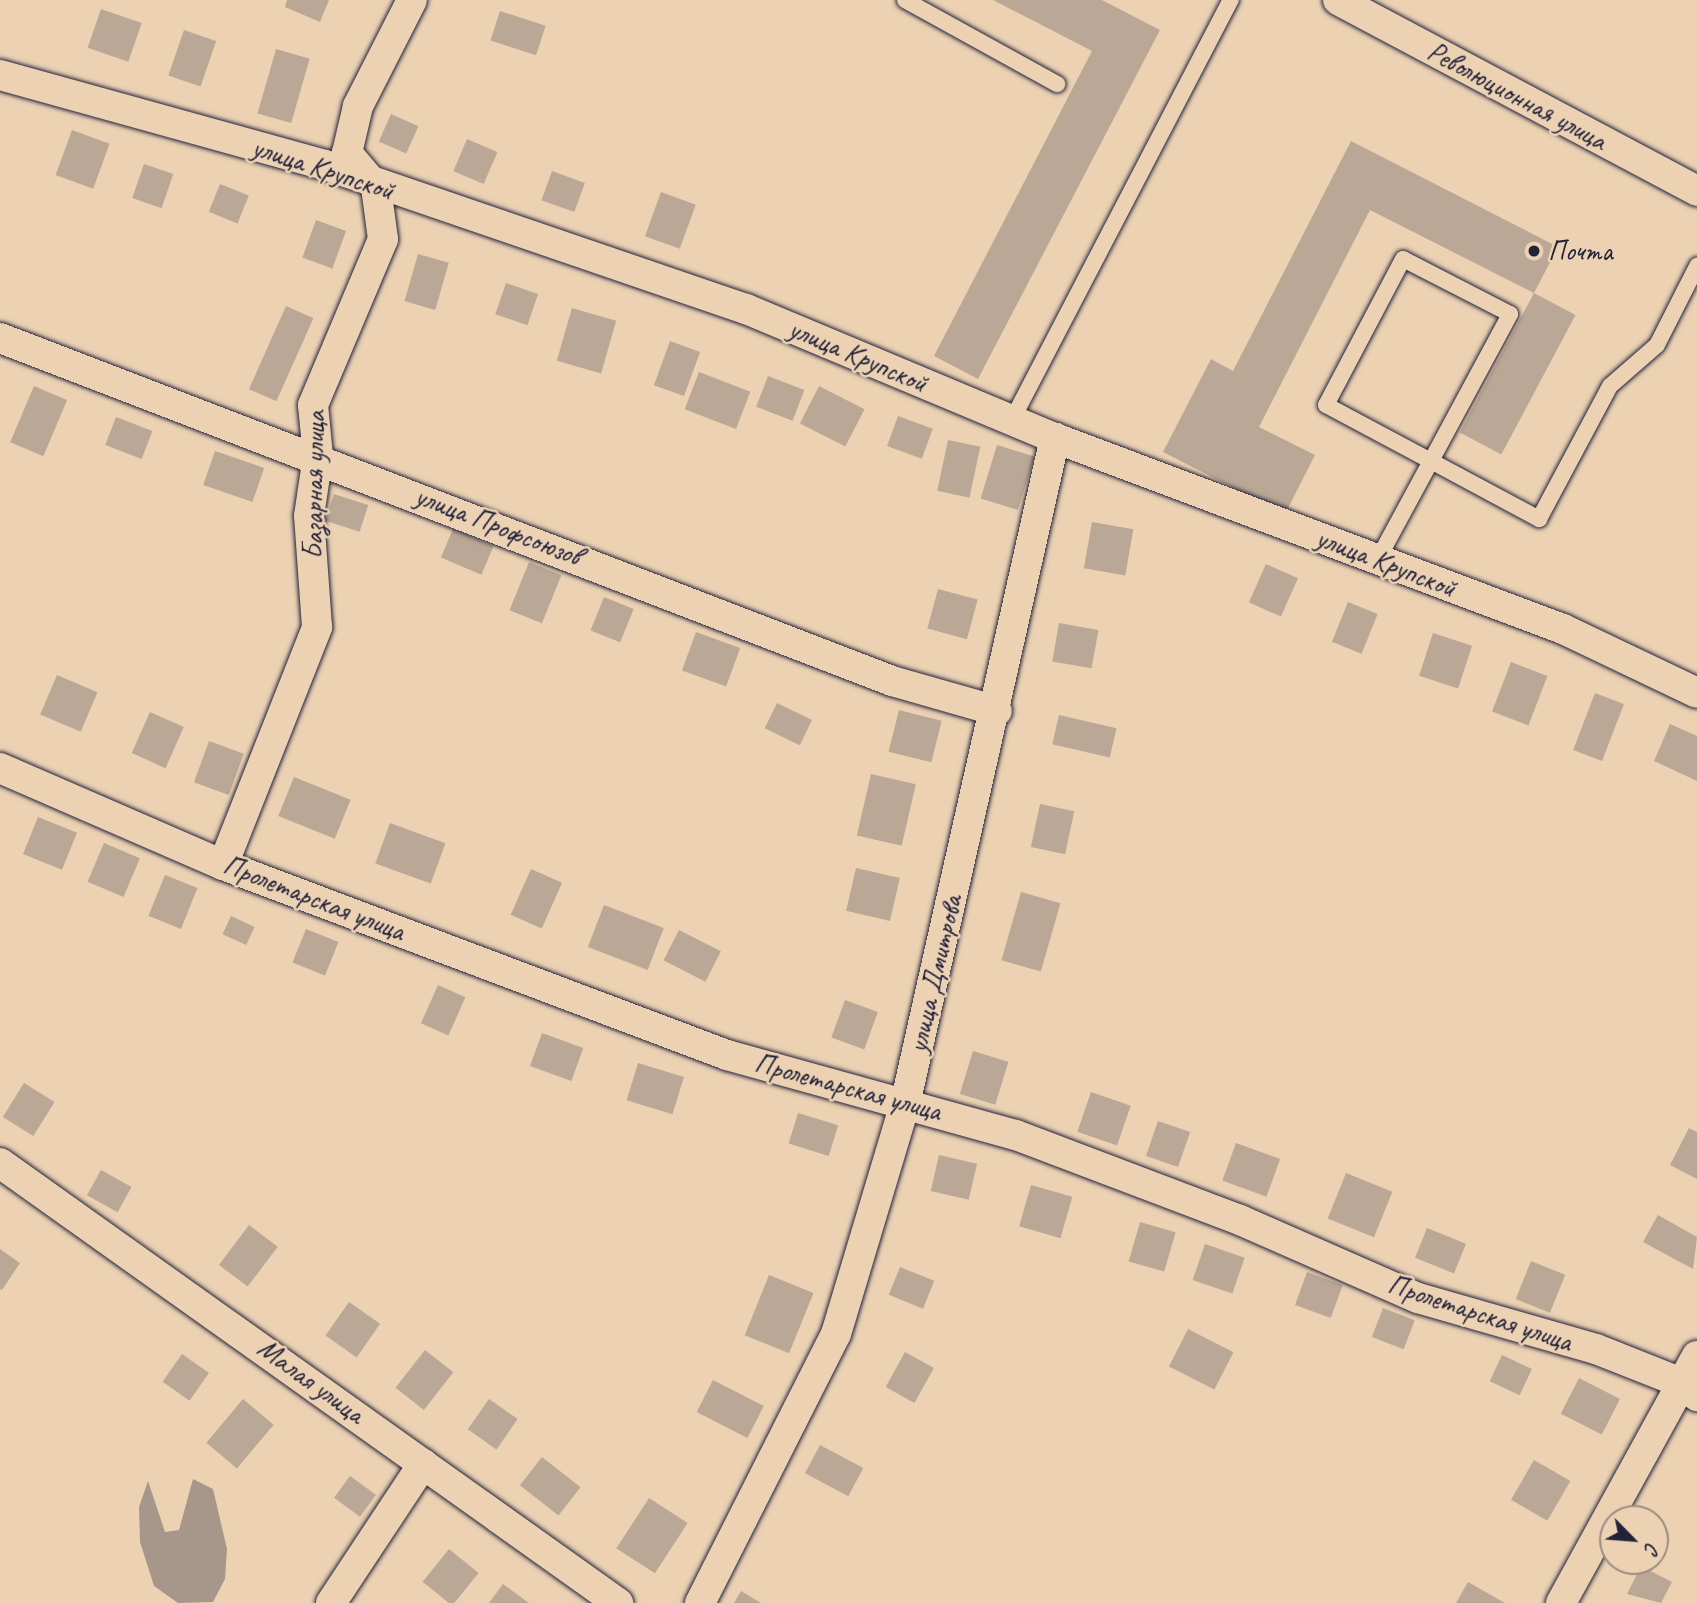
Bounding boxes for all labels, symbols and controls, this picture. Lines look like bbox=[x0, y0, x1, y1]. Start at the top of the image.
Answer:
street label: Революционная улица bbox=[1421, 34, 1613, 158]
street label: улица Крупской bbox=[247, 130, 399, 208]
place label: Почта bbox=[1548, 234, 1612, 268]
marker: Почта bbox=[1526, 243, 1542, 259]
street label: улица Крупской bbox=[783, 312, 933, 400]
street label: Базарная улица bbox=[296, 410, 332, 560]
street label: улица Профсоюзов bbox=[411, 479, 585, 573]
street label: улица Крупской bbox=[1311, 521, 1461, 605]
street label: Пролетарская улица bbox=[218, 848, 410, 948]
street label: улица Дмитрова bbox=[900, 891, 970, 1057]
street label: Пролетарская улица bbox=[750, 1046, 946, 1128]
street label: Пролетарская улица bbox=[1383, 1267, 1577, 1359]
street label: Малая улица bbox=[251, 1331, 371, 1431]
north arrow bbox=[1599, 1505, 1669, 1575]
text: С bbox=[1638, 1539, 1664, 1557]

